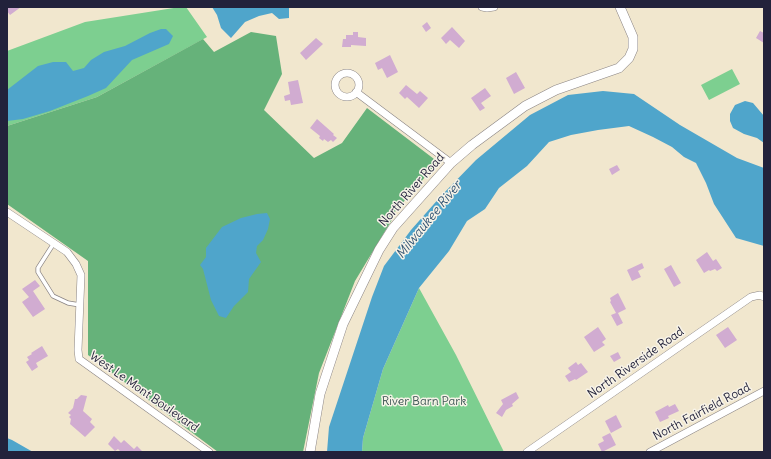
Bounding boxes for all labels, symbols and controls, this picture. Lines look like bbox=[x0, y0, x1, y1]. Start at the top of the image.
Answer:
street label: North River Road bbox=[376, 151, 448, 229]
water label: Milwaukee River bbox=[393, 178, 465, 262]
street label: North Riverside Road bbox=[585, 324, 687, 402]
street label: West Le Mont Boulevard bbox=[87, 349, 201, 435]
street label: North Fairfield Road bbox=[651, 380, 753, 444]
park label: River Barn Park bbox=[382, 395, 466, 409]

